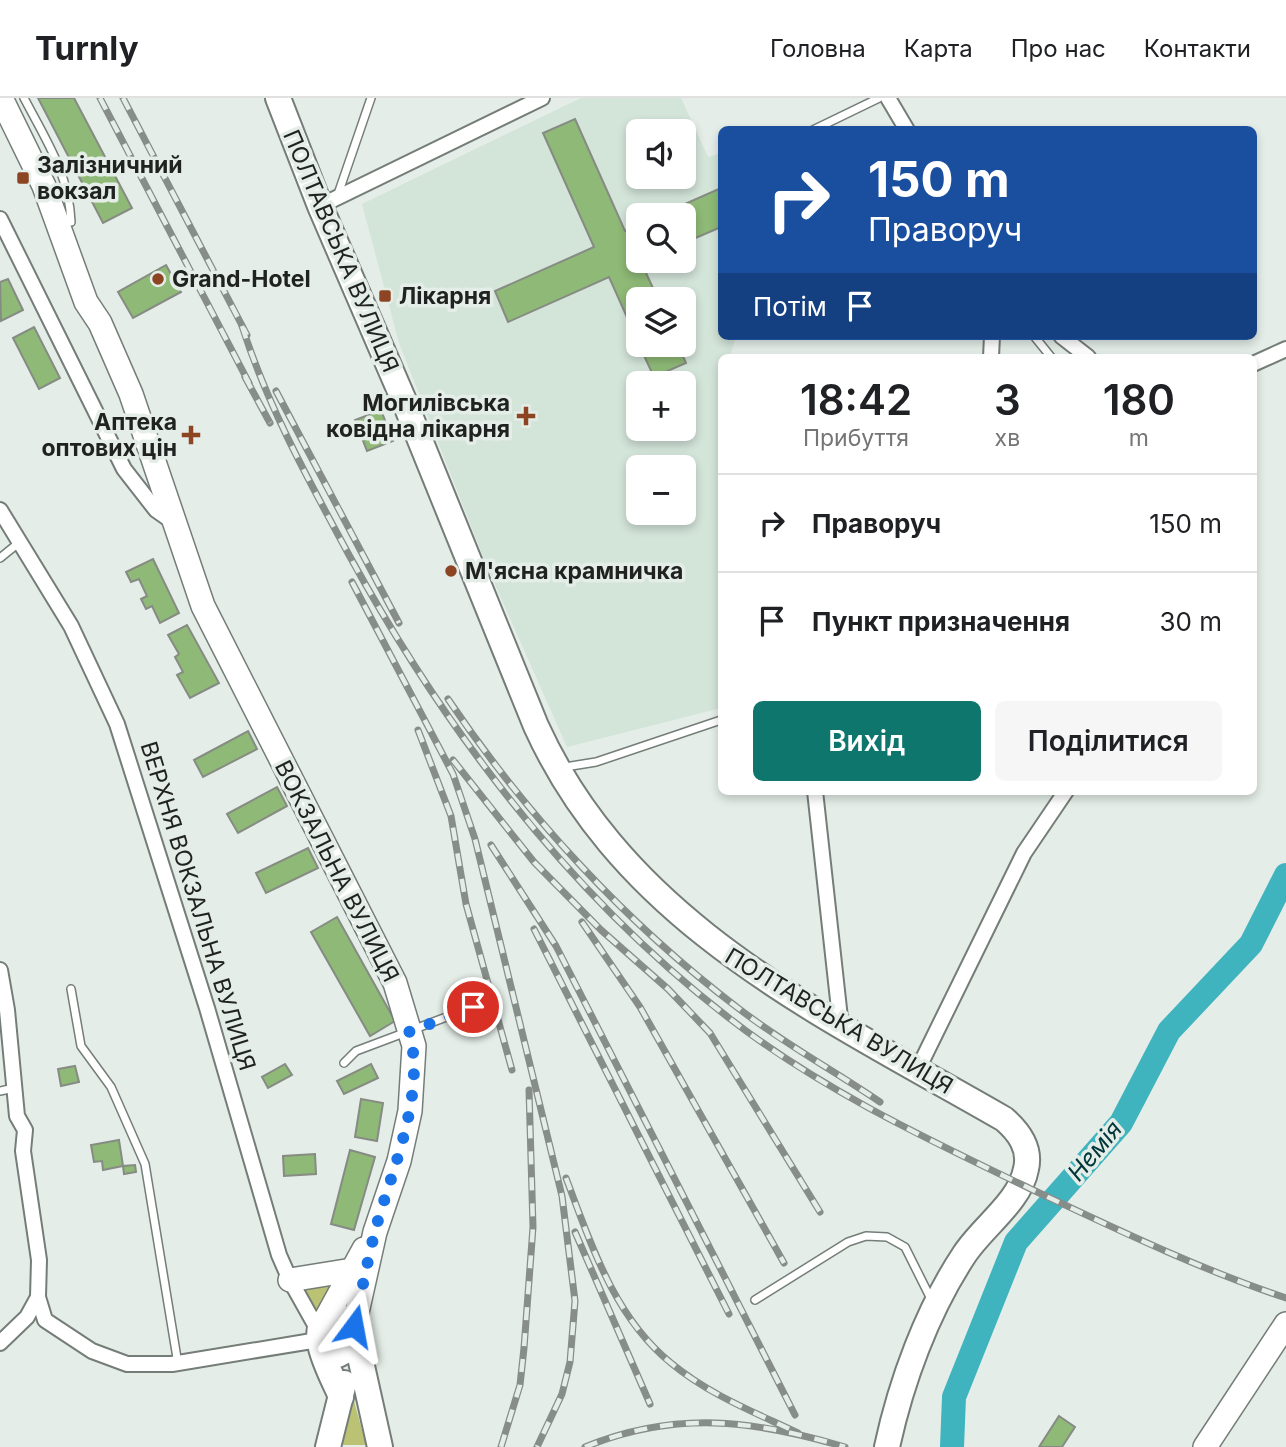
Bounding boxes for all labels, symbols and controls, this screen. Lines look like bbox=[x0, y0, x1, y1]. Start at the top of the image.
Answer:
text: Turnly bbox=[35, 28, 139, 68]
text: Головна bbox=[770, 34, 866, 63]
text: Карта bbox=[904, 34, 973, 63]
text: Про нас bbox=[1011, 34, 1106, 63]
text: Контакти bbox=[1144, 34, 1251, 63]
map controls bbox=[626, 119, 696, 525]
button: sound bbox=[626, 119, 696, 189]
street label: ПОЛТАВСЬКА ВУЛИЦЯ bbox=[277, 126, 405, 376]
text: 150 m bbox=[868, 150, 1010, 209]
place label: Залізничний вокзал bbox=[37, 151, 183, 205]
icon: right bbox=[753, 154, 844, 245]
marker: Залізничний вокзал bbox=[15, 170, 31, 186]
button: search bbox=[626, 203, 696, 273]
text: Праворуч bbox=[868, 210, 1022, 249]
place label: Grand-Hotel bbox=[172, 265, 311, 293]
marker: Grand-Hotel bbox=[150, 271, 166, 287]
place label: Лікарня bbox=[399, 282, 491, 310]
button: layers bbox=[626, 287, 696, 357]
icon: arrive bbox=[841, 287, 879, 325]
marker: Лікарня bbox=[377, 288, 393, 304]
text: Потім bbox=[753, 291, 827, 322]
button: + bbox=[626, 371, 696, 441]
text: 18:42 bbox=[800, 374, 912, 425]
text: 3 bbox=[994, 374, 1021, 425]
text: 180 bbox=[1103, 374, 1175, 425]
place label: Могилівська ковідна лікарня bbox=[326, 389, 510, 443]
marker: Могилівська ковідна лікарня bbox=[516, 406, 536, 426]
place label: Аптека оптових цін bbox=[42, 408, 177, 462]
text: Прибуття bbox=[803, 424, 909, 452]
text: хв bbox=[995, 424, 1020, 452]
text: m bbox=[1129, 424, 1149, 452]
marker: Аптека оптових цін bbox=[183, 427, 199, 443]
button: − bbox=[626, 455, 696, 525]
icon: right bbox=[753, 504, 791, 542]
text: Праворуч bbox=[812, 508, 941, 539]
text: 150 m bbox=[1149, 508, 1222, 539]
place label: М'ясна крамничка bbox=[465, 557, 683, 585]
marker: М'ясна крамничка bbox=[443, 563, 459, 579]
icon: arrive bbox=[753, 602, 791, 640]
text: Пункт призначення bbox=[812, 606, 1070, 637]
text: 30 m bbox=[1159, 606, 1222, 637]
button: Вихід bbox=[753, 701, 981, 781]
button: Поділитися bbox=[995, 701, 1222, 781]
street label: ВЕРХНЯ ВОКЗАЛЬНА ВУЛИЦЯ bbox=[135, 738, 261, 1074]
street label: ВОКЗАЛЬНА ВУЛИЦЯ bbox=[269, 755, 405, 987]
street label: ПОЛТАВСЬКА ВУЛИЦЯ bbox=[720, 942, 958, 1100]
pin bbox=[443, 977, 503, 1037]
icon: arrive bbox=[454, 988, 492, 1026]
water label: Немія bbox=[1061, 1115, 1128, 1186]
position arrow bbox=[317, 1289, 391, 1363]

